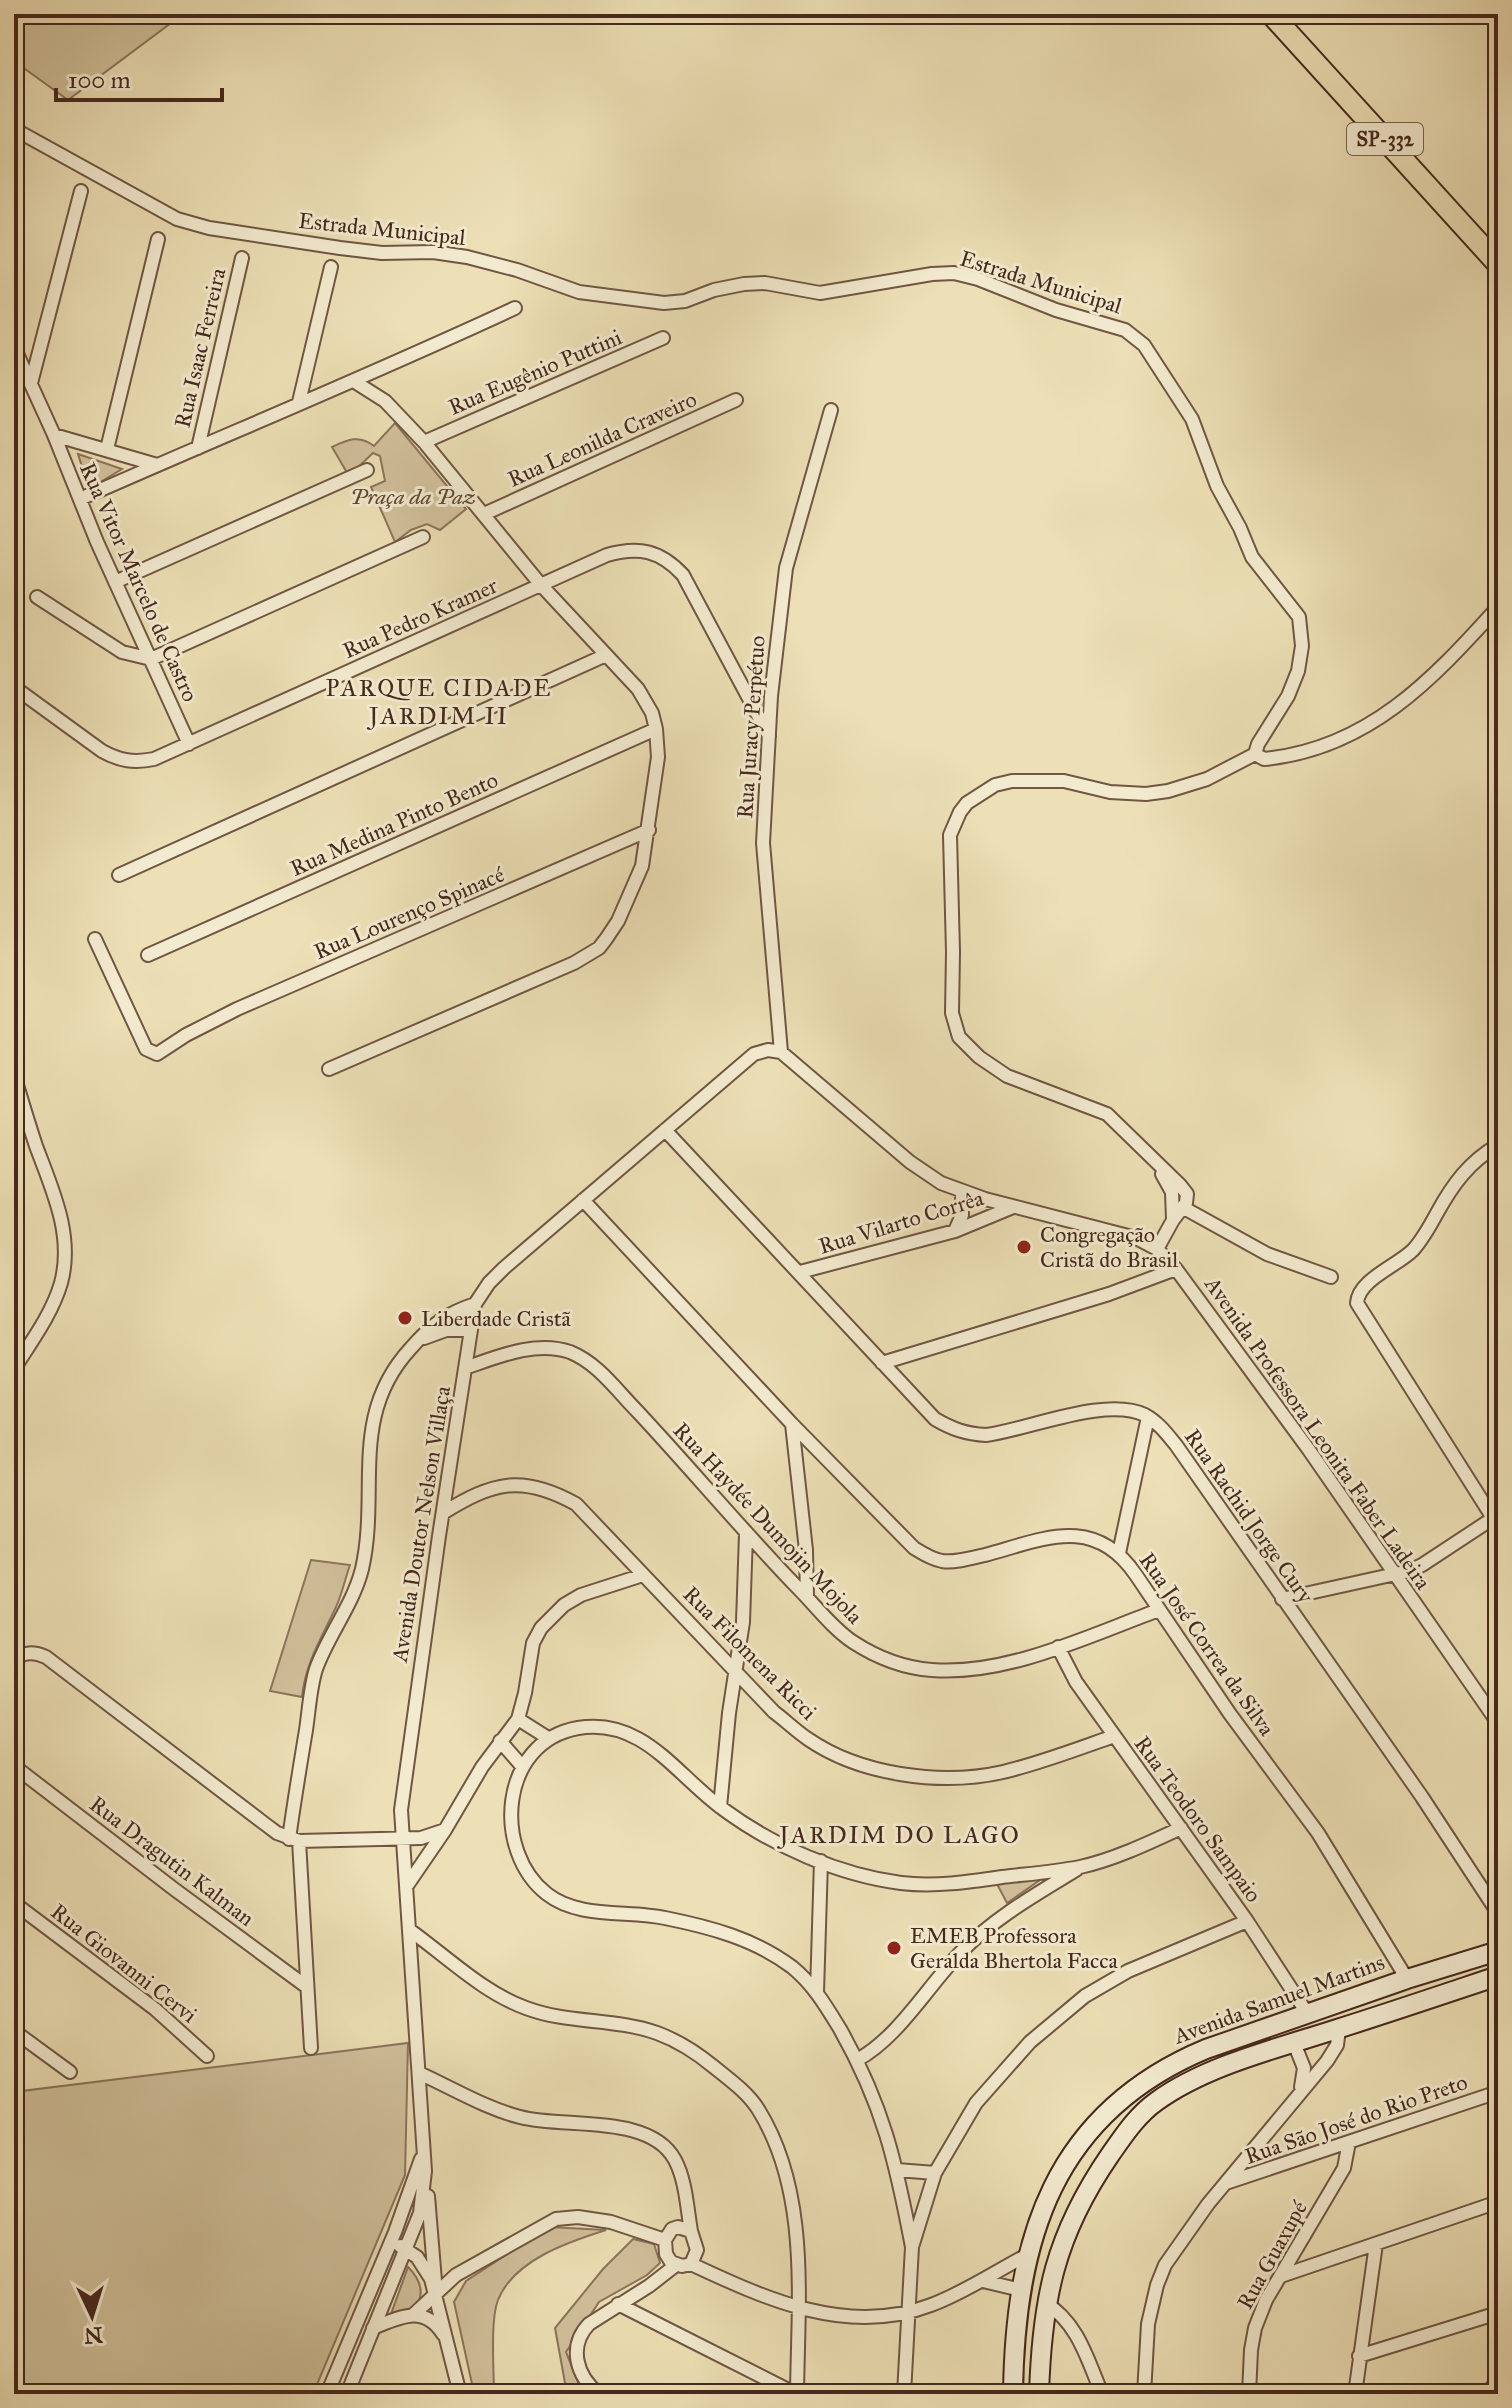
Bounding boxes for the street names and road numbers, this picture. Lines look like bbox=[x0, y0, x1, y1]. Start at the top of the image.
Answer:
road number: SP-332 bbox=[1347, 123, 1423, 155]
street label: Estrada Municipal bbox=[297, 207, 467, 251]
street label: Estrada Municipal bbox=[957, 245, 1125, 319]
street label: Rua Isaac Ferreira bbox=[169, 265, 232, 430]
street label: Rua Eugênio Puttini bbox=[444, 323, 626, 421]
street label: Rua Leonilda Craveiro bbox=[503, 385, 701, 493]
street label: Rua Vitor Marcelo de Castro bbox=[74, 458, 204, 706]
street label: Rua Pedro Kramer bbox=[338, 572, 502, 664]
street label: Rua Juracy Perpétuo bbox=[731, 635, 771, 819]
street label: Rua Medina Pinto Bento bbox=[286, 766, 502, 882]
street label: Rua Lourenço Spinacé bbox=[310, 860, 509, 965]
street label: Rua Vilarto Corrêa bbox=[815, 1184, 987, 1260]
street label: Avenida Professora Leonita Faber Ladeira bbox=[1199, 1271, 1437, 1595]
street label: Avenida Doutor Nelson Villaça bbox=[386, 1383, 456, 1665]
street label: Rua Haydée Dumojin Mojola bbox=[668, 1417, 869, 1630]
street label: Rua Rachid Jorge Cury bbox=[1179, 1424, 1320, 1609]
street label: Rua José Correa da Silva bbox=[1134, 1547, 1281, 1741]
street label: Rua Filomena Ricci bbox=[677, 1580, 823, 1726]
street label: Rua Teodoro Sampaio bbox=[1129, 1731, 1267, 1907]
street label: Rua Dragutin Kalman bbox=[84, 1790, 260, 1932]
street label: Rua Giovanni Cervi bbox=[46, 1898, 202, 2028]
street label: Avenida Samuel Martins bbox=[1169, 1948, 1388, 2050]
street label: Rua São José do Rio Preto bbox=[1241, 2068, 1471, 2170]
street label: Rua Guaxupé bbox=[1231, 2195, 1313, 2314]

